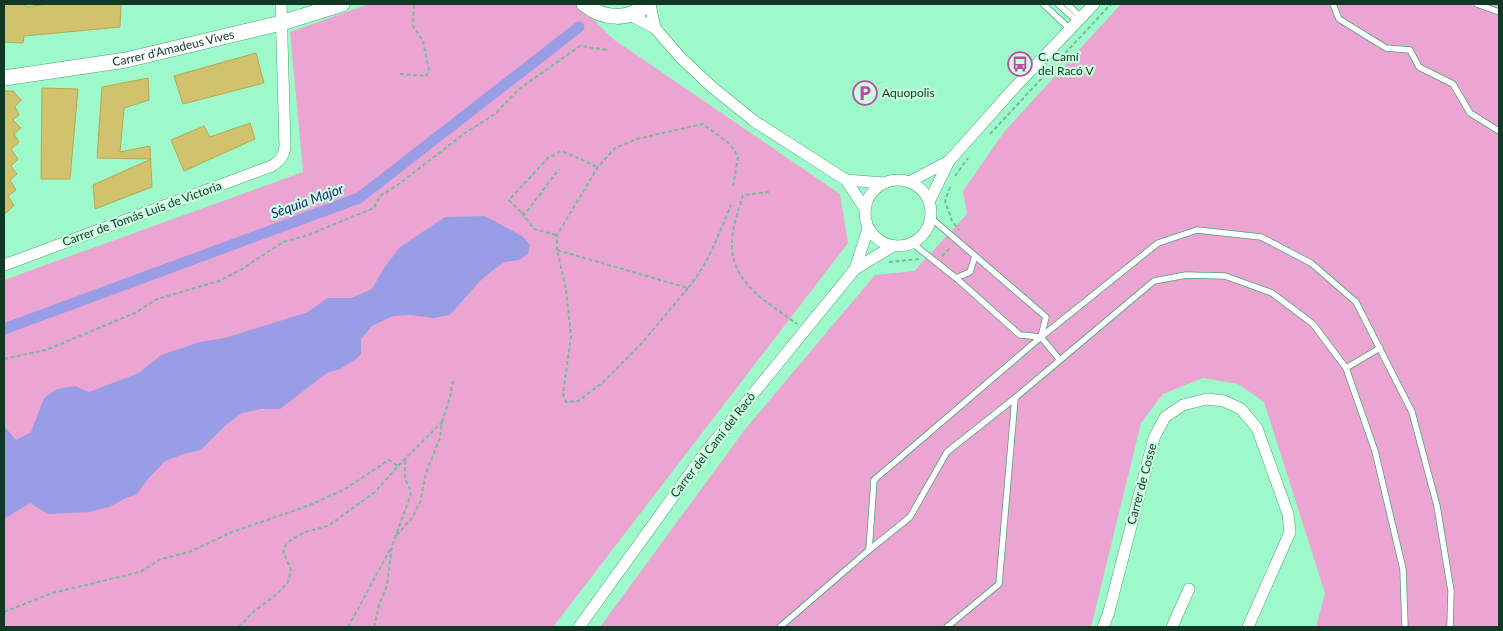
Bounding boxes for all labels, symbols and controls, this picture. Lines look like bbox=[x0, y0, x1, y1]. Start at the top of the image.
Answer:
street label: Carrer d'Amadeus Vives bbox=[111, 26, 236, 69]
place label: C. Camí del Racó V bbox=[1038, 49, 1094, 78]
bus stop icon: C. Camí del Racó V bbox=[1007, 51, 1033, 77]
parking icon: Aquopolis bbox=[852, 80, 878, 106]
place label: Aquopolis bbox=[882, 85, 935, 100]
street label: Carrer de Tomás Luis de Victoria bbox=[60, 178, 224, 249]
water label: Sèquia Major bbox=[268, 179, 346, 222]
street label: Carrer del Camí del Racó bbox=[667, 389, 759, 500]
street label: Carrer de Cosse bbox=[1123, 442, 1160, 526]

